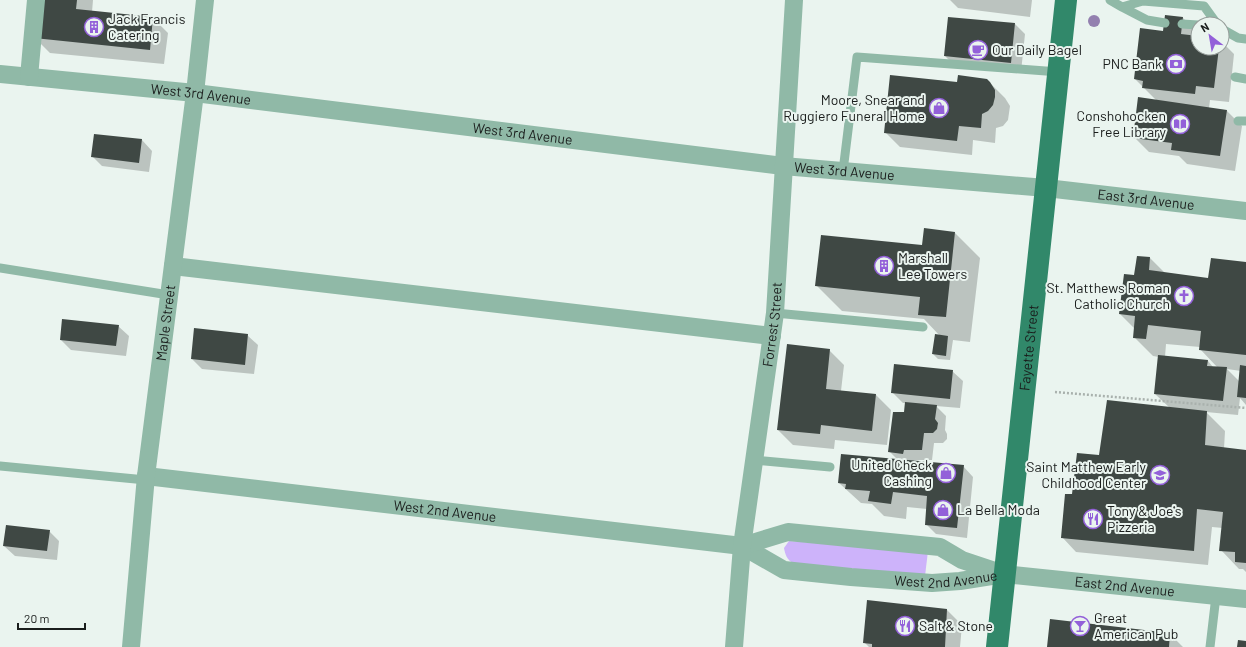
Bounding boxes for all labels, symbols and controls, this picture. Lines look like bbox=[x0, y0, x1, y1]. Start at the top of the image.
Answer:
place label: Jack Francis Catering bbox=[108, 10, 186, 43]
building icon: Jack Francis Catering bbox=[83, 16, 105, 38]
north arrow bbox=[1190, 16, 1230, 56]
text: N bbox=[1198, 20, 1211, 34]
cafe icon: Our Daily Bagel bbox=[967, 39, 989, 61]
place label: Our Daily Bagel bbox=[992, 41, 1082, 58]
bank icon: PNC Bank bbox=[1165, 53, 1187, 75]
place label: PNC Bank bbox=[1103, 55, 1162, 72]
street label: West 3rd Avenue bbox=[150, 80, 252, 108]
place label: Moore, Snear and Ruggiero Funeral Home bbox=[783, 91, 925, 124]
shop icon: Moore, Snear and Ruggiero Funeral Home bbox=[928, 97, 950, 119]
place label: Conshohocken Free Library bbox=[1076, 107, 1167, 140]
library icon: Conshohocken Free Library bbox=[1169, 113, 1191, 135]
street label: West 3rd Avenue bbox=[472, 119, 574, 148]
street label: West 3rd Avenue bbox=[793, 158, 895, 183]
street label: East 3rd Avenue bbox=[1097, 185, 1195, 213]
place label: Marshall Lee Towers bbox=[898, 249, 967, 282]
building icon: Marshall Lee Towers bbox=[873, 255, 895, 277]
place label: St. Matthews Roman Catholic Church bbox=[1046, 279, 1170, 312]
street label: Forrest Street bbox=[758, 281, 785, 368]
street label: Maple Street bbox=[152, 284, 178, 362]
church icon: St. Matthews Roman Catholic Church bbox=[1173, 285, 1195, 307]
street label: Fayette Street bbox=[1015, 304, 1041, 392]
place label: United Check Cashing bbox=[851, 456, 932, 489]
place label: Saint Matthew Early Childhood Center bbox=[1026, 458, 1147, 491]
shop icon: United Check Cashing bbox=[935, 462, 957, 484]
school or university icon: Saint Matthew Early Childhood Center bbox=[1149, 464, 1171, 486]
street label: West 2nd Avenue bbox=[393, 496, 497, 525]
shop icon: La Bella Moda bbox=[932, 499, 954, 521]
place label: La Bella Moda bbox=[957, 501, 1040, 518]
place label: Tony & Joe's Pizzeria bbox=[1107, 502, 1182, 535]
restaurant icon: Tony & Joe's Pizzeria bbox=[1082, 508, 1104, 530]
street label: West 2nd Avenue bbox=[894, 566, 998, 591]
street label: East 2nd Avenue bbox=[1074, 572, 1176, 600]
scale bar bbox=[18, 605, 85, 631]
place label: Great American Pub bbox=[1094, 609, 1178, 642]
text: 20 m bbox=[24, 611, 50, 625]
restaurant icon: Salt & Stone bbox=[894, 615, 916, 637]
bar icon: Great American Pub bbox=[1069, 615, 1091, 637]
place label: Salt & Stone bbox=[919, 617, 993, 634]

